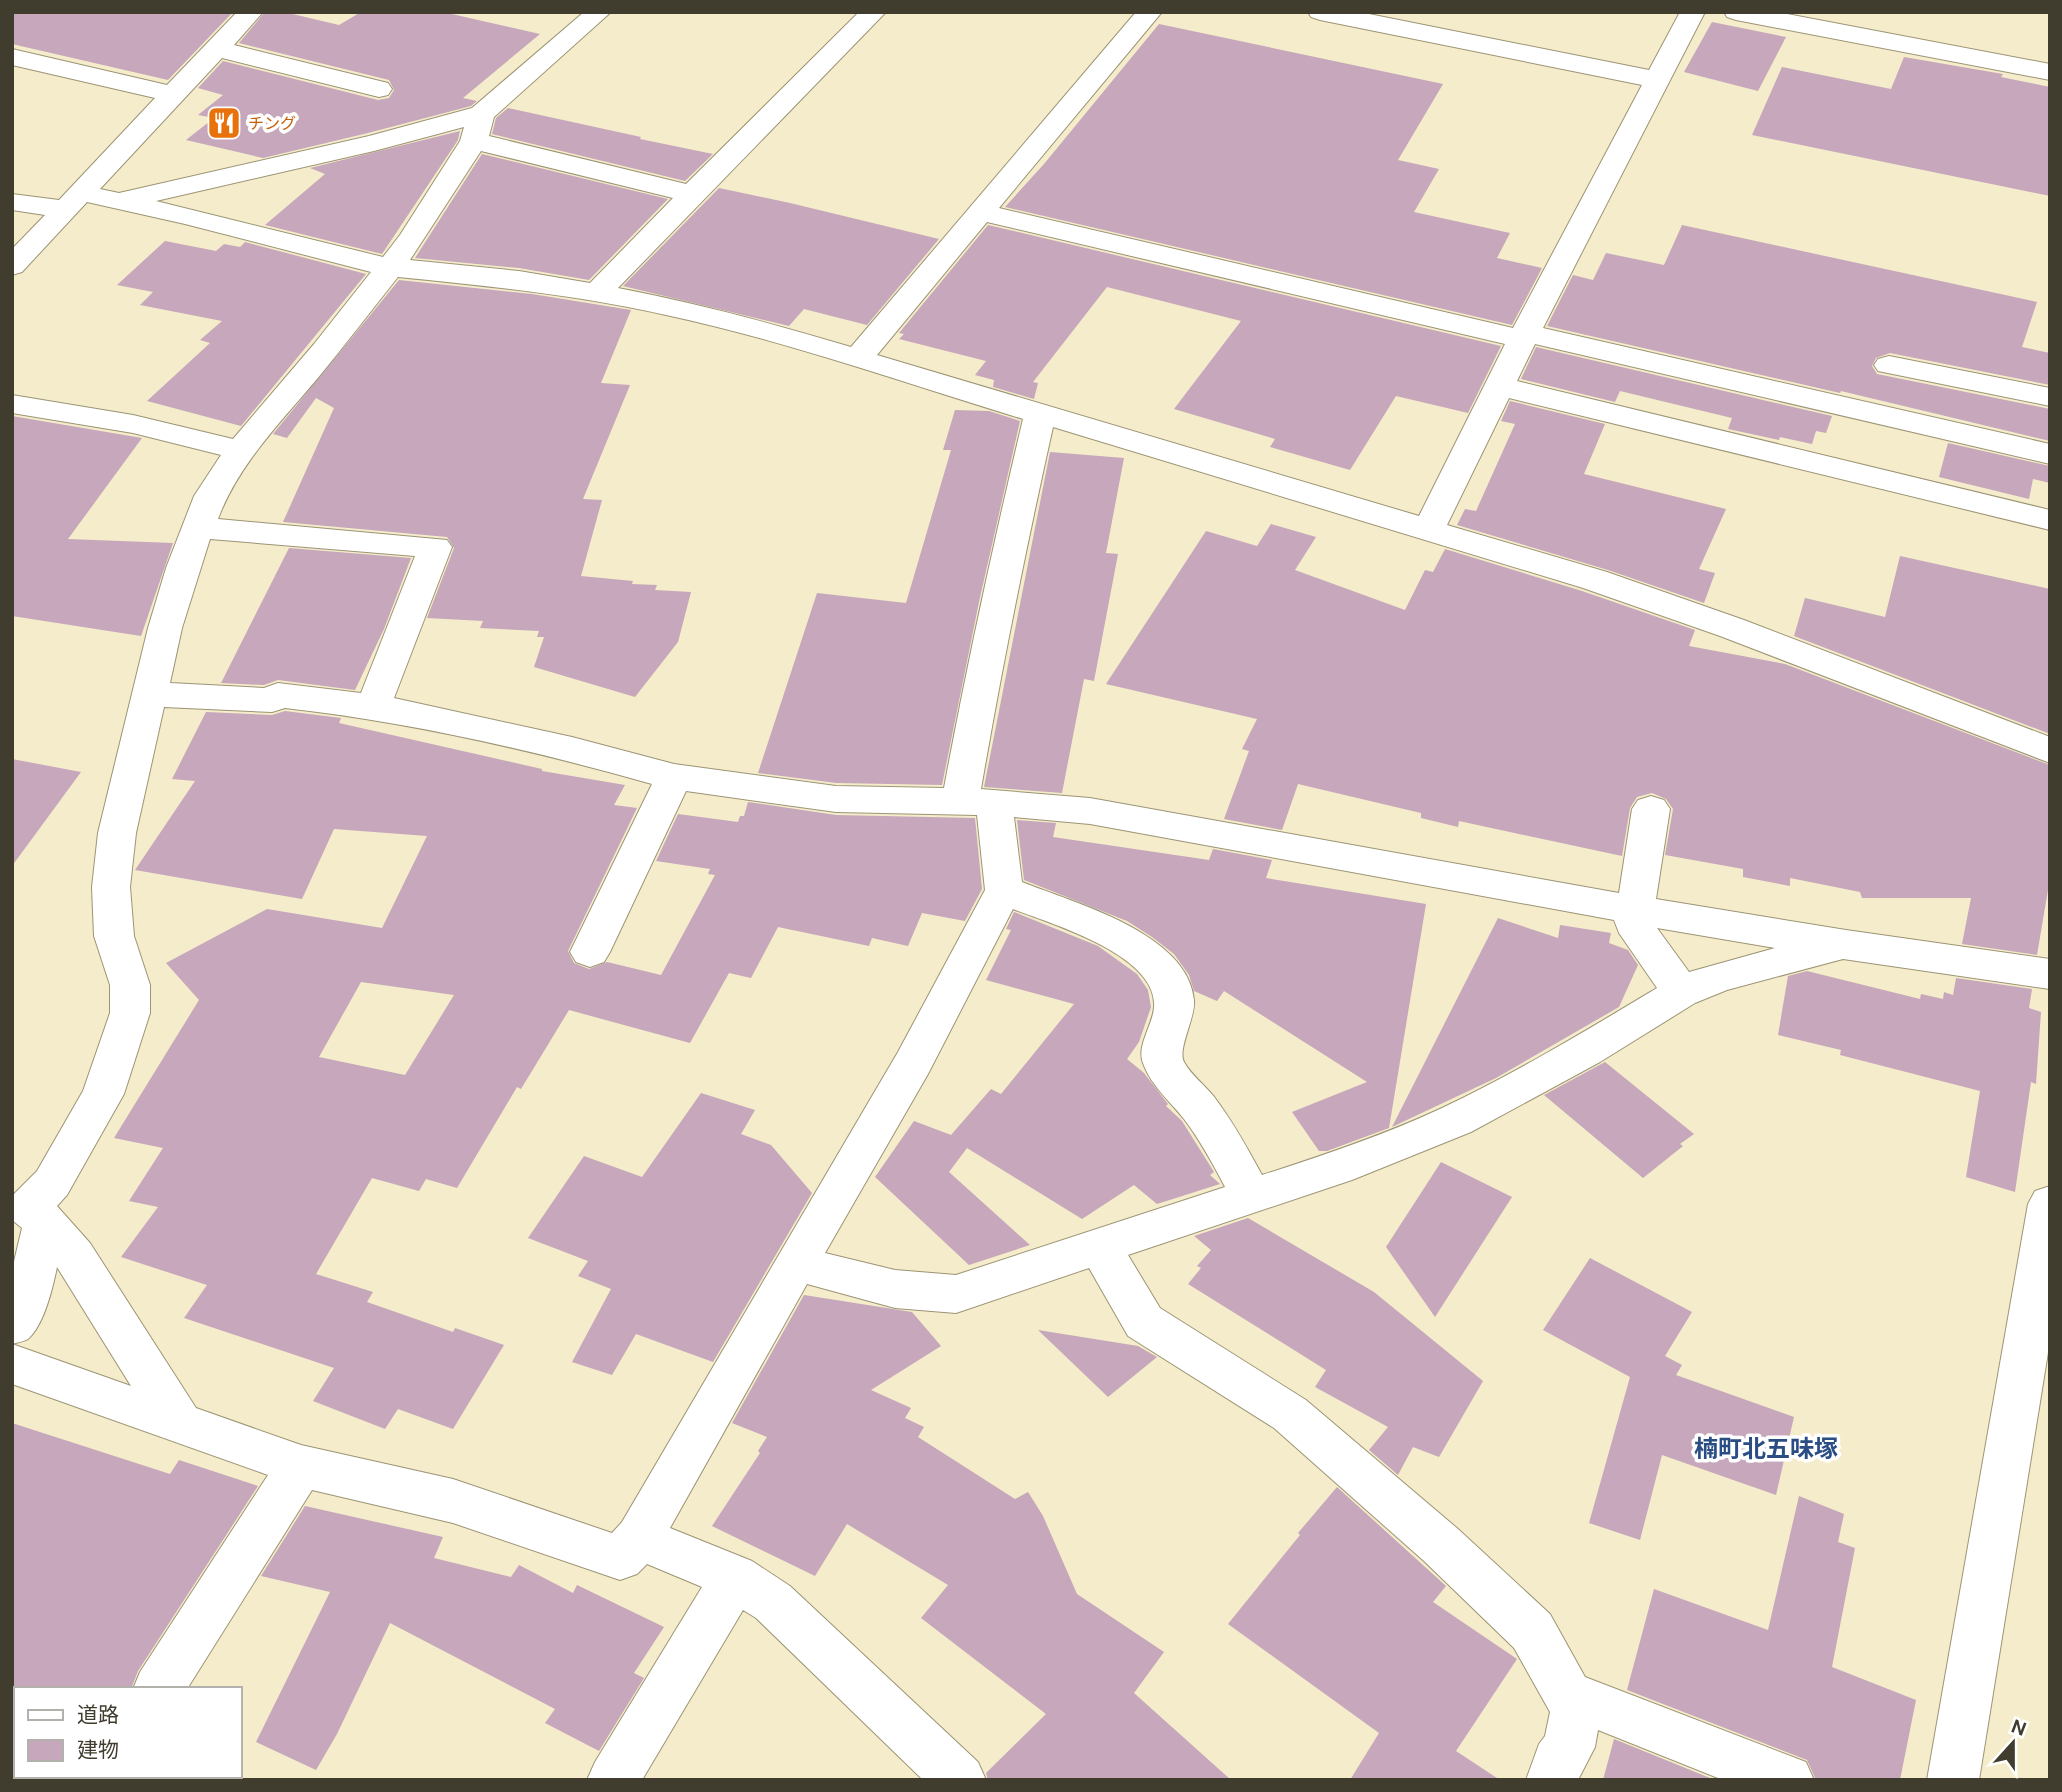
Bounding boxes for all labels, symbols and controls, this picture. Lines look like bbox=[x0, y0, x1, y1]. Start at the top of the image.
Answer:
restaurant icon: チング bbox=[205, 104, 243, 142]
place label: チング bbox=[248, 113, 296, 134]
district label: 楠町北五味塚 bbox=[1694, 1433, 1838, 1464]
legend bbox=[14, 1687, 242, 1778]
text: 道路 bbox=[77, 1701, 119, 1729]
north arrow bbox=[1978, 1708, 2048, 1778]
text: N bbox=[2008, 1713, 2030, 1742]
text: 建物 bbox=[77, 1736, 119, 1764]

